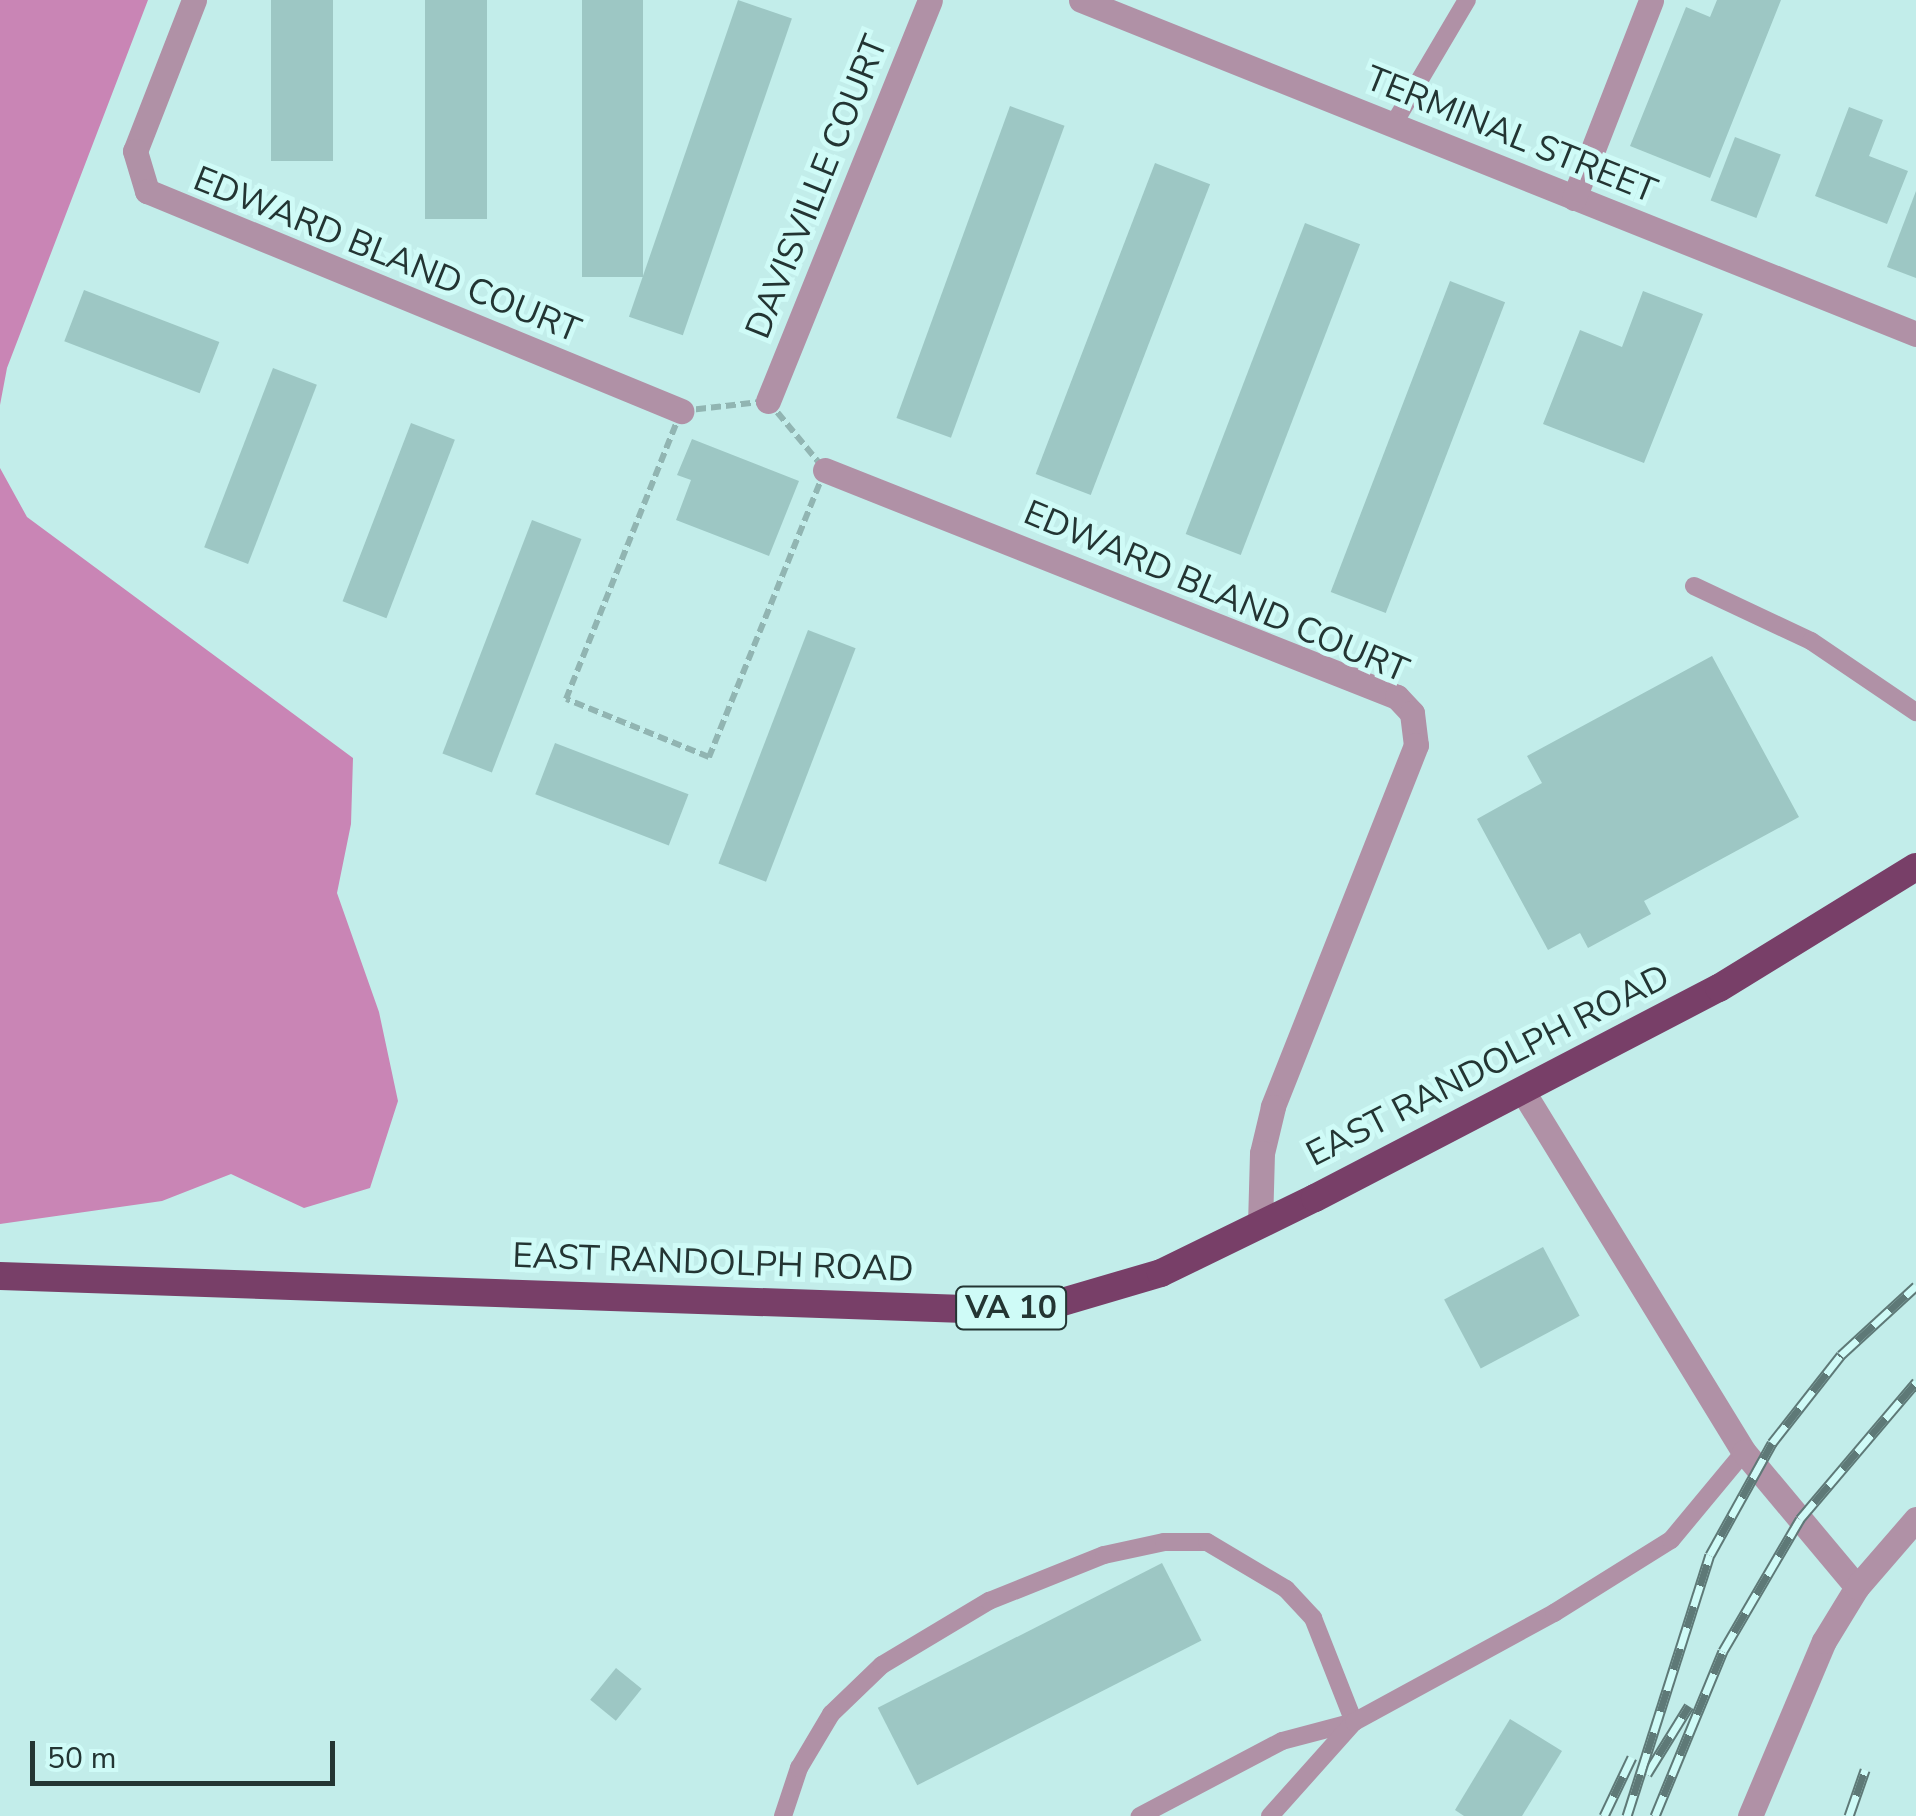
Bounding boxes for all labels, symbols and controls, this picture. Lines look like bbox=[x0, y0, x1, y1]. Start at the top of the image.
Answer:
street label: DAVISVILLE COURT bbox=[737, 30, 897, 344]
street label: TERMINAL STREET bbox=[1359, 57, 1663, 213]
street label: EDWARD BLAND COURT bbox=[187, 158, 587, 352]
street label: EDWARD BLAND COURT bbox=[1017, 492, 1415, 692]
street label: EAST RANDOLPH ROAD bbox=[1300, 956, 1676, 1176]
street label: EAST RANDOLPH ROAD bbox=[512, 1235, 914, 1291]
road number: VA 10 bbox=[954, 1281, 1068, 1335]
scale bar bbox=[35, 1721, 340, 1783]
text: 50 m bbox=[47, 1738, 116, 1779]

